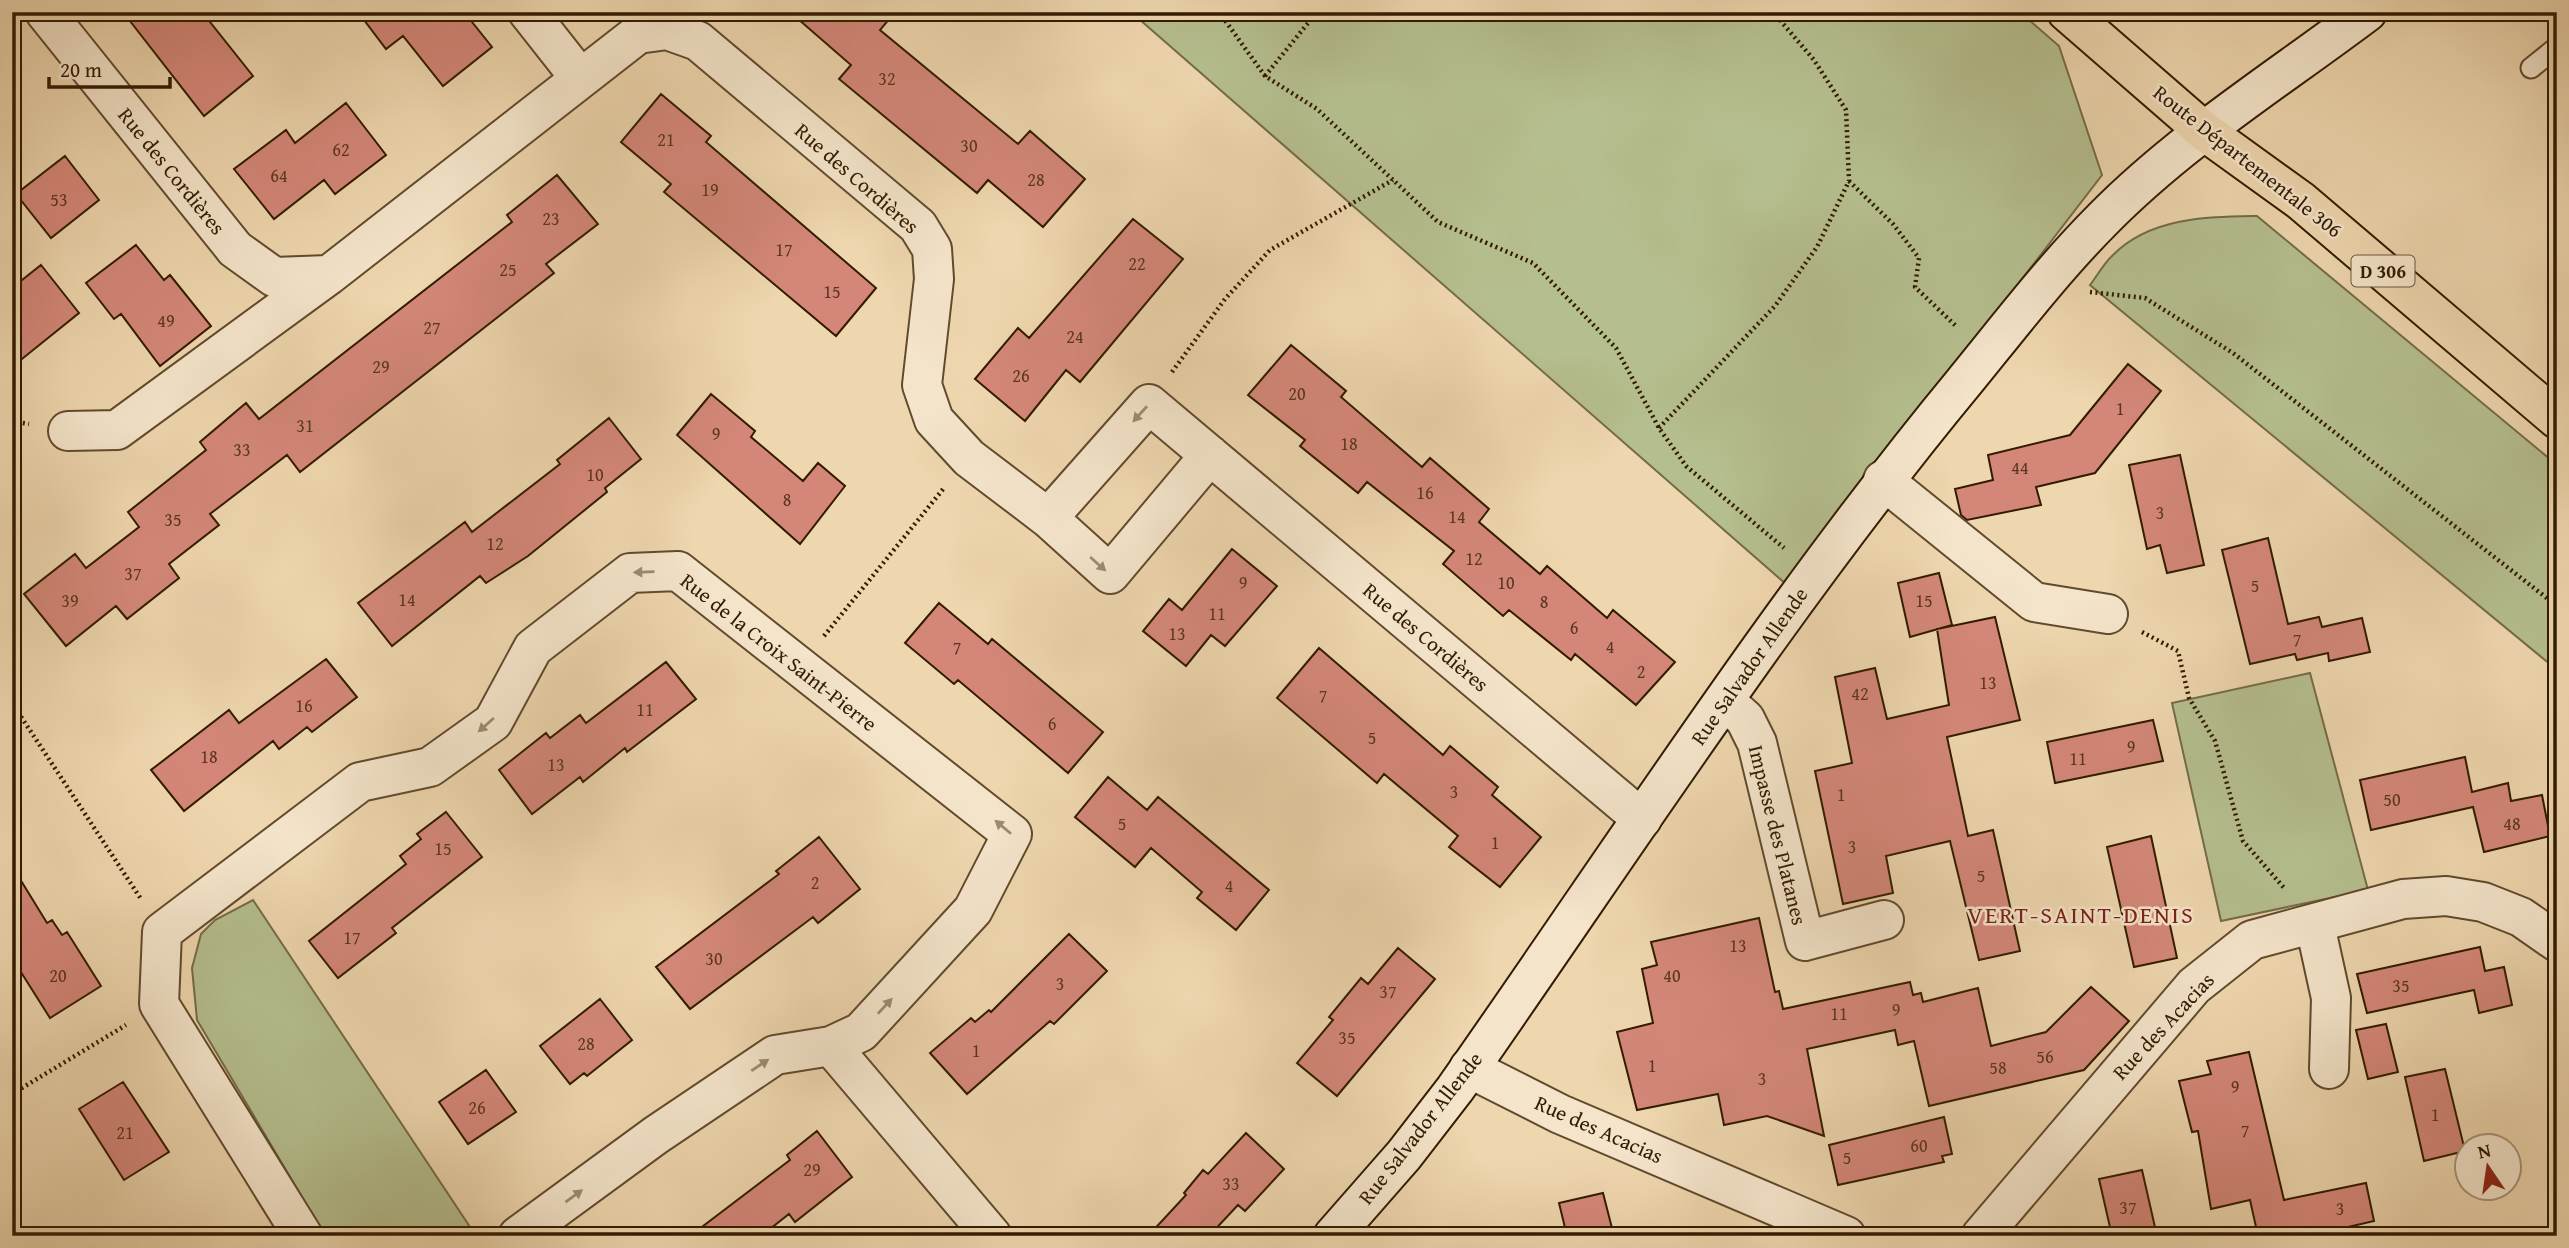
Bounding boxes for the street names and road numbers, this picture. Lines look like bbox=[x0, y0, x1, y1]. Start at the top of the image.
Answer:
street label: Route Départementale 306 bbox=[2147, 77, 2349, 245]
street label: Rue des Cordières bbox=[111, 101, 233, 241]
street label: Rue des Cordières bbox=[788, 115, 926, 241]
road number: D 306 bbox=[2352, 256, 2414, 286]
street label: Rue de la Croix Saint-Pierre bbox=[674, 565, 884, 739]
street label: Rue des Cordières bbox=[1356, 575, 1496, 699]
street label: Rue Salvador Allende bbox=[1683, 581, 1815, 751]
street label: Impasse des Platanes bbox=[1741, 742, 1815, 928]
street label: Rue des Acacias bbox=[2105, 965, 2221, 1087]
street label: Rue Salvador Allende bbox=[1350, 1045, 1490, 1211]
street label: Rue des Acacias bbox=[1530, 1087, 1668, 1171]

